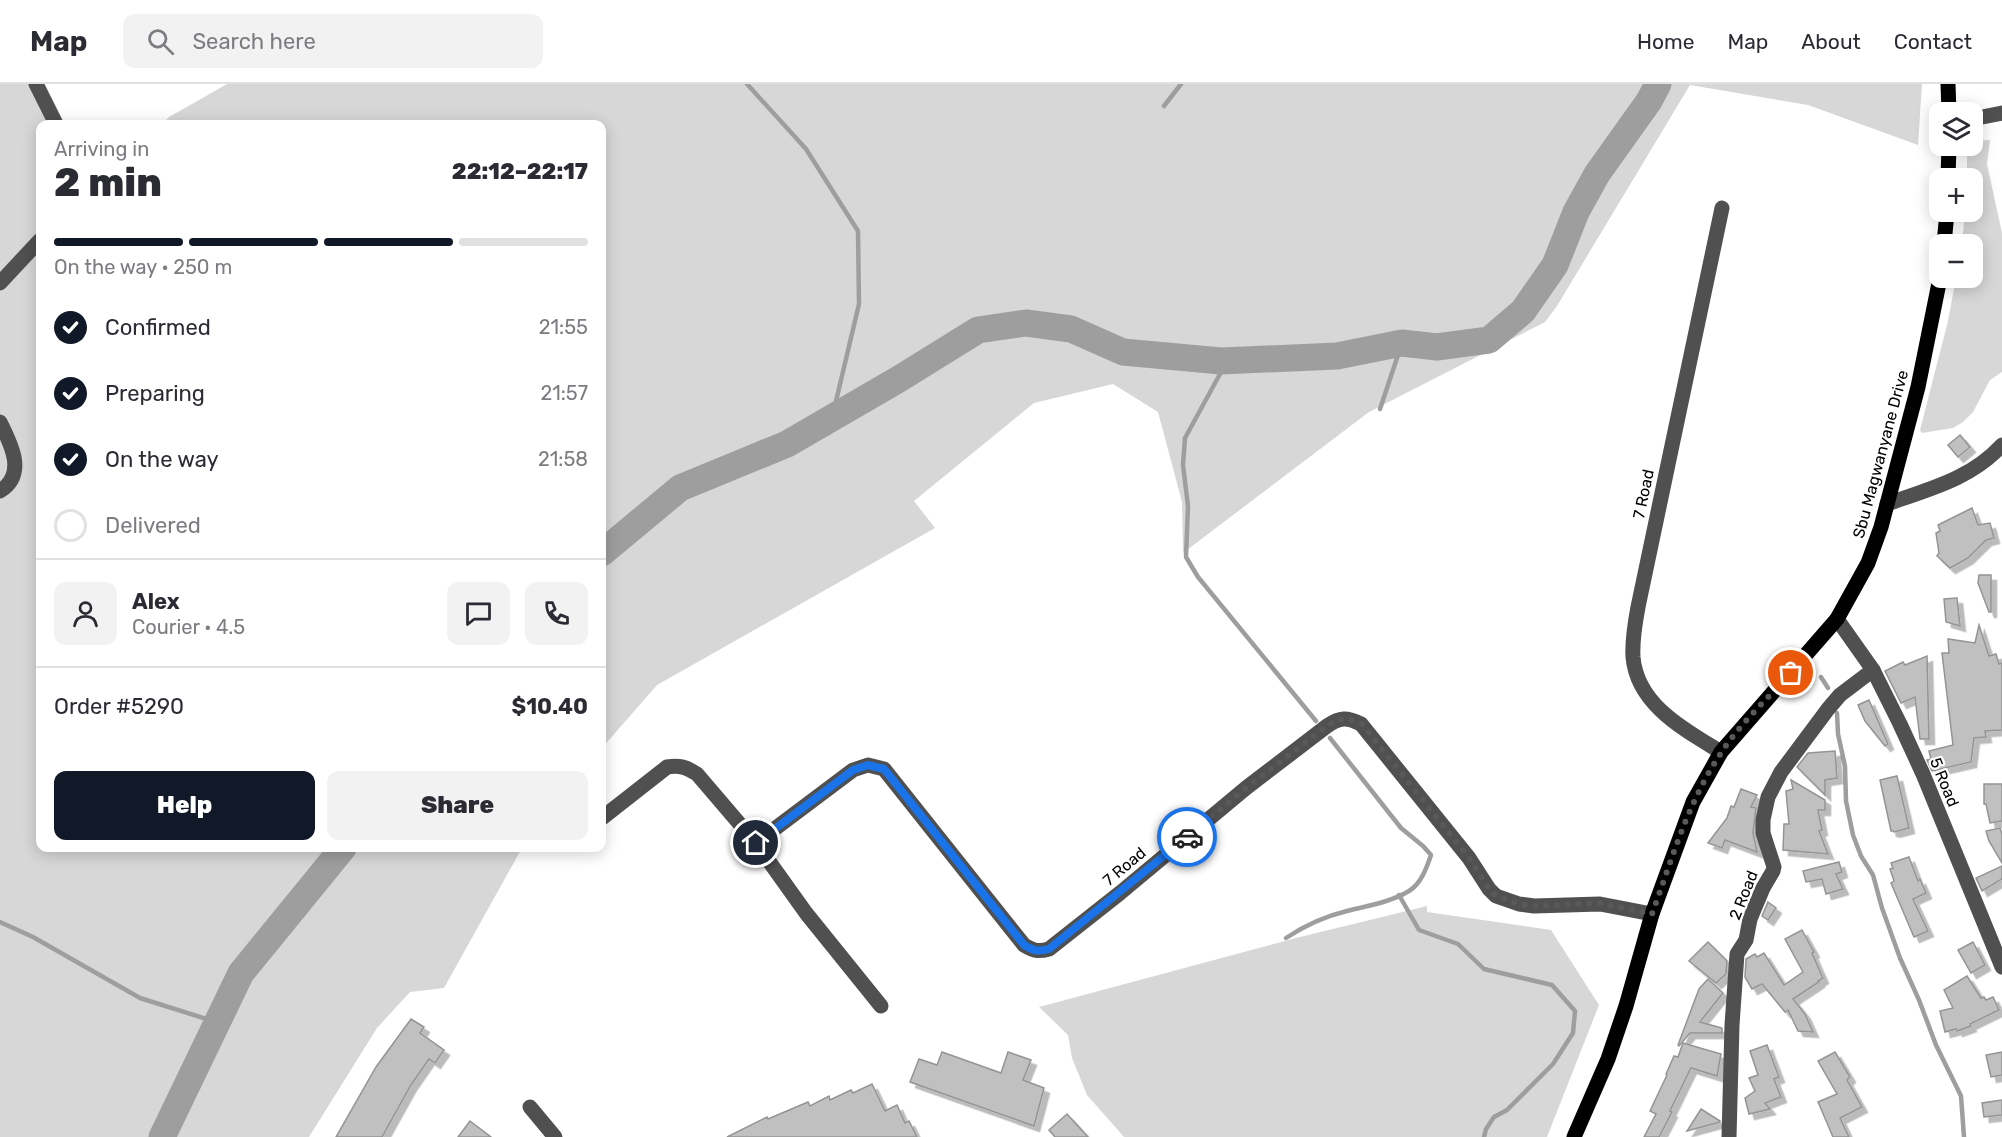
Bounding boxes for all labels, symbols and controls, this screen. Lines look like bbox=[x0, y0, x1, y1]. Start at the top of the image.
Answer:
search box bbox=[123, 14, 543, 68]
text: Map bbox=[30, 25, 87, 58]
icon: search bbox=[144, 25, 177, 58]
text: Search here bbox=[192, 28, 316, 55]
text: Home bbox=[1637, 29, 1694, 54]
text: Map bbox=[1727, 29, 1768, 54]
text: About bbox=[1801, 29, 1861, 54]
text: Contact bbox=[1894, 29, 1972, 54]
map controls bbox=[1929, 102, 1983, 288]
button: layers bbox=[1929, 102, 1983, 156]
text: Arriving in bbox=[54, 137, 149, 161]
text: 22:12–22:17 bbox=[452, 158, 588, 185]
text: 2 min bbox=[54, 160, 162, 206]
button: + bbox=[1929, 168, 1983, 222]
button: − bbox=[1929, 234, 1983, 288]
text: On the way · 250 m bbox=[54, 255, 232, 279]
icon: check bbox=[54, 311, 87, 344]
text: Confirmed bbox=[105, 314, 211, 341]
text: 21:55 bbox=[539, 315, 588, 339]
street label: Sbu Magwanyane Drive bbox=[1849, 368, 1912, 540]
icon: check bbox=[54, 377, 87, 410]
text: Preparing bbox=[105, 380, 205, 407]
text: 21:57 bbox=[540, 381, 588, 405]
icon: check bbox=[54, 443, 87, 476]
text: On the way bbox=[105, 446, 219, 473]
text: 21:58 bbox=[538, 447, 588, 471]
street label: 7 Road bbox=[1629, 468, 1658, 521]
text: Delivered bbox=[105, 512, 201, 539]
button: person bbox=[54, 582, 117, 645]
button: chat bbox=[447, 582, 510, 645]
button: phone bbox=[525, 582, 588, 645]
text: Alex bbox=[132, 588, 180, 615]
text: Courier · 4.5 bbox=[132, 615, 245, 639]
pin bbox=[1765, 647, 1816, 698]
icon: bag bbox=[1774, 656, 1807, 689]
text: Order #5290 bbox=[54, 693, 184, 720]
text: $10.40 bbox=[511, 693, 588, 720]
street label: 5 Road bbox=[1926, 755, 1963, 810]
button: Help bbox=[54, 771, 315, 840]
button: Share bbox=[327, 771, 588, 840]
courier bbox=[1157, 807, 1217, 867]
pin bbox=[730, 817, 781, 868]
icon: car bbox=[1171, 821, 1204, 854]
icon: home bbox=[739, 826, 772, 859]
street label: 7 Road bbox=[1099, 843, 1150, 890]
street label: 2 Road bbox=[1725, 868, 1762, 922]

